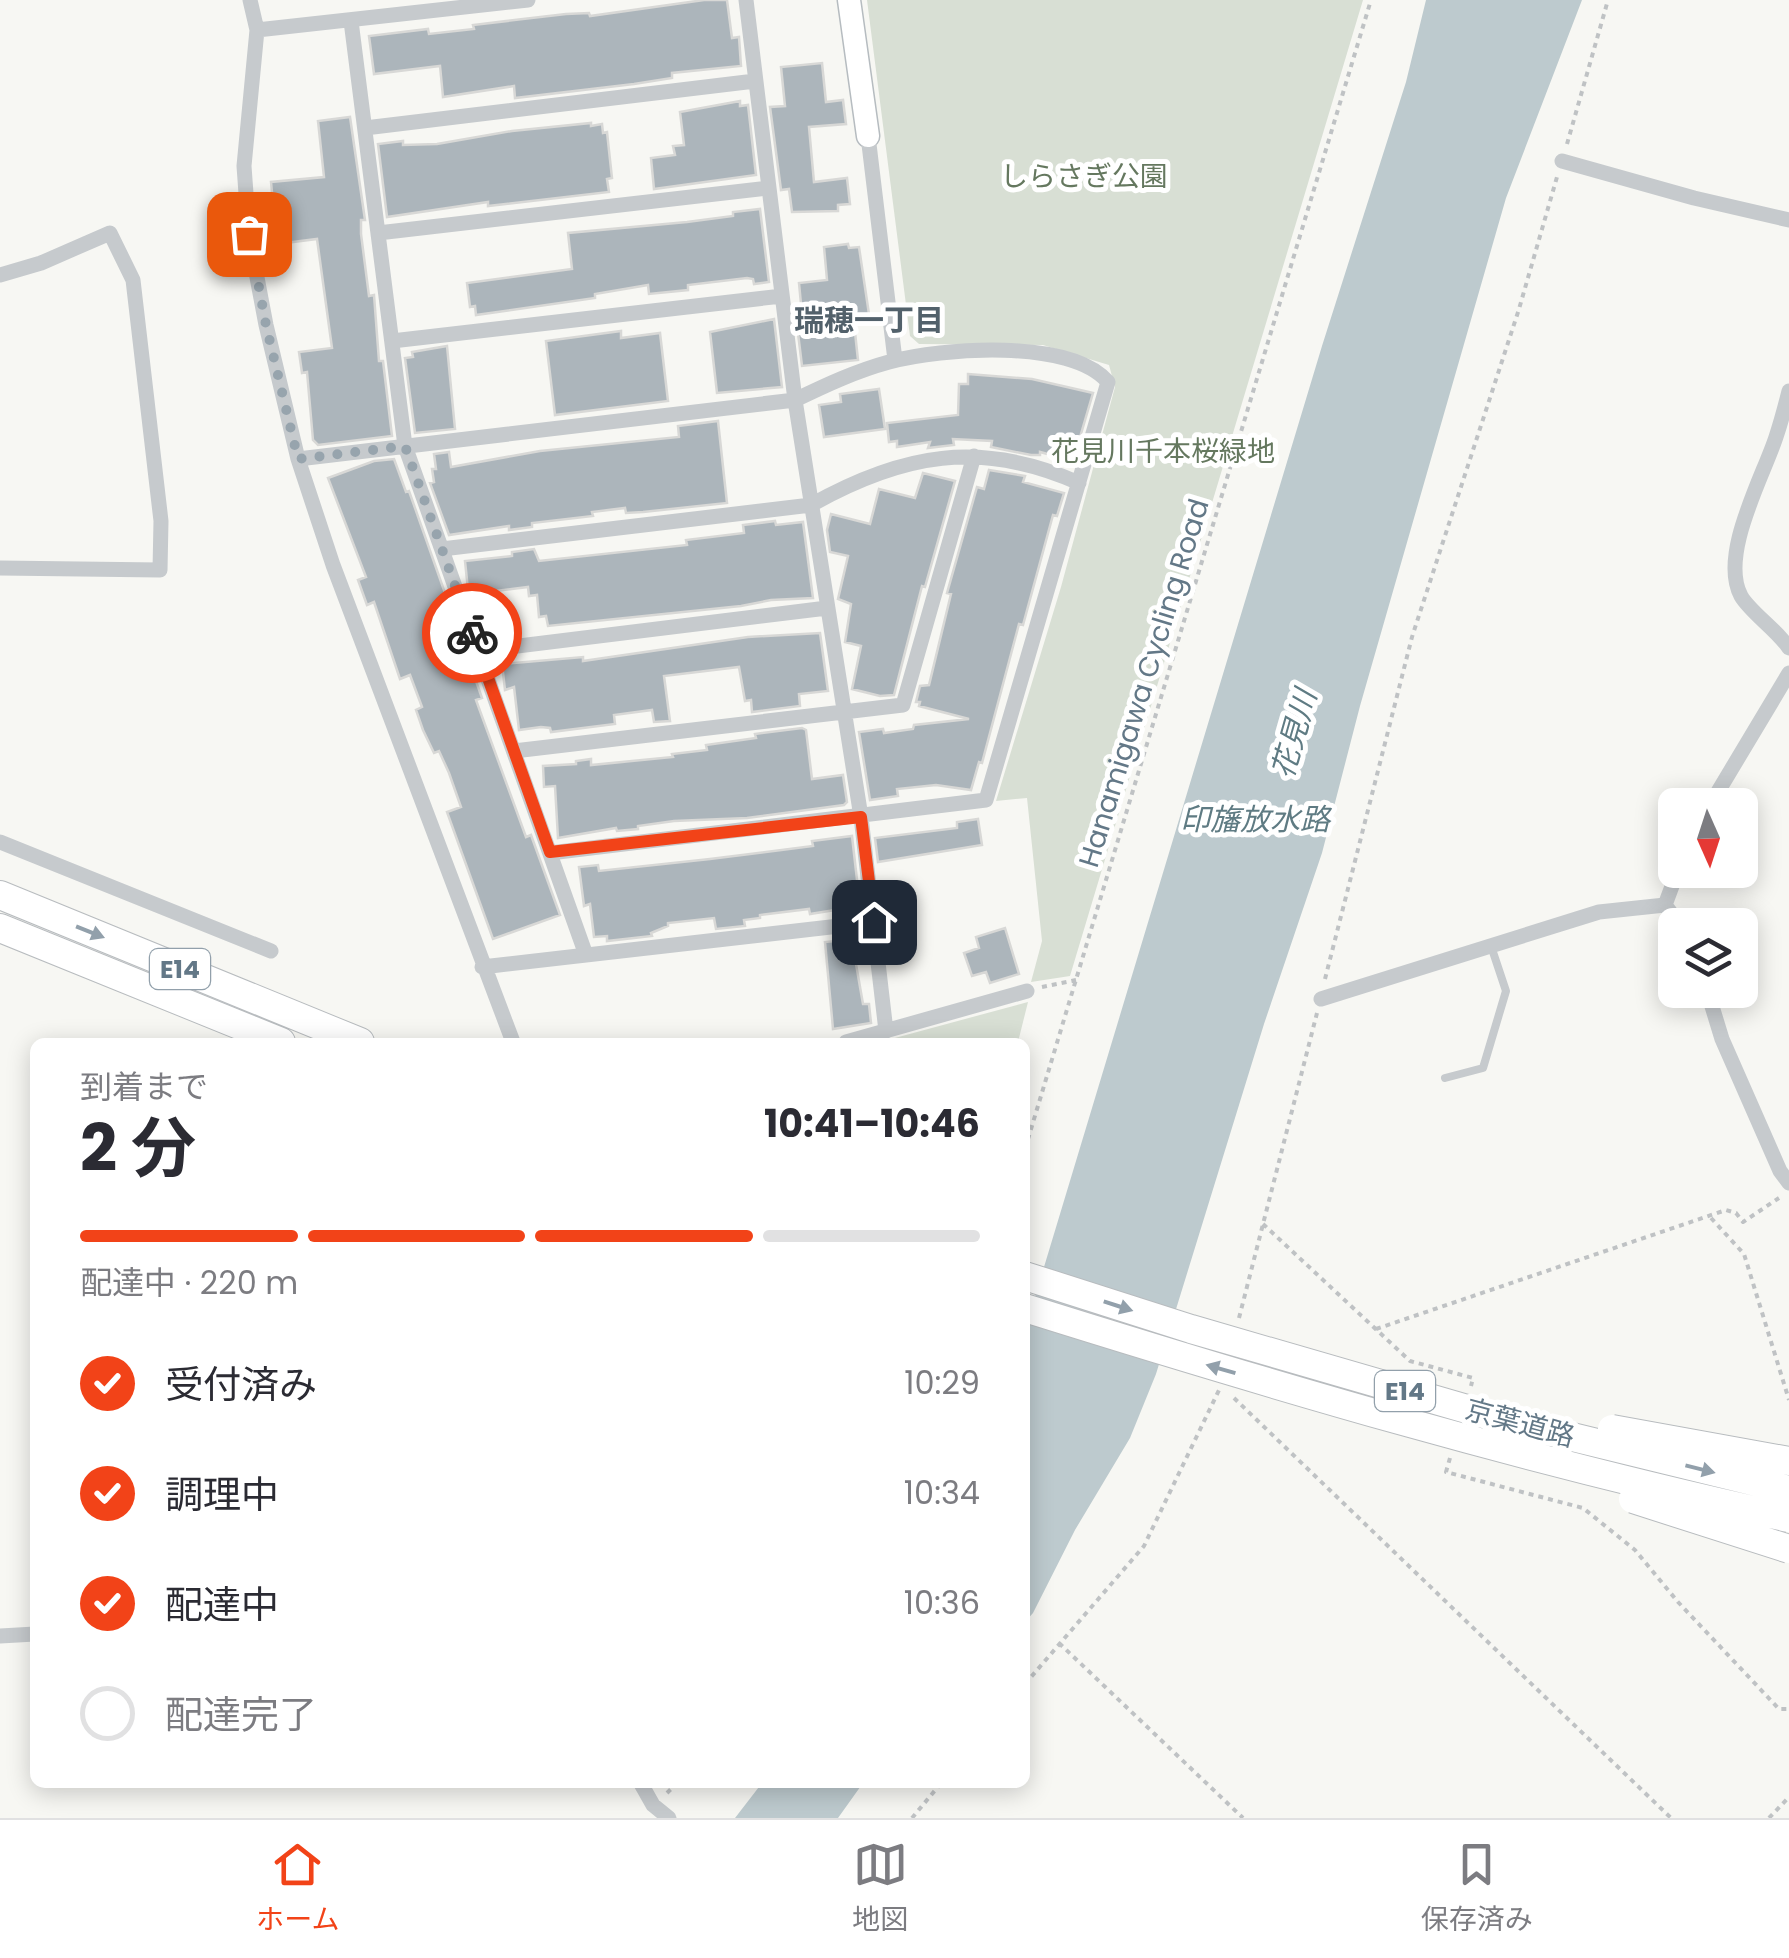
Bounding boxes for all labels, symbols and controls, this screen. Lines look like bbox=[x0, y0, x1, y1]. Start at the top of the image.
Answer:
park label: しらさぎ公園 bbox=[1000, 157, 1168, 196]
pin bbox=[207, 192, 292, 277]
icon: bag bbox=[222, 207, 277, 262]
district label: 瑞穂一丁目 bbox=[794, 299, 944, 342]
park label: 花見川千本桜緑地 bbox=[1051, 432, 1275, 471]
street label: Hanamigawa Cycling Road bbox=[1069, 494, 1219, 872]
courier bbox=[422, 583, 522, 683]
icon: bike bbox=[445, 606, 500, 661]
water label: 花見川 bbox=[1261, 682, 1328, 783]
north arrow bbox=[1658, 788, 1758, 888]
map controls bbox=[1658, 788, 1758, 1008]
water label: 印旛放水路 bbox=[1180, 798, 1333, 841]
pin bbox=[832, 880, 917, 965]
icon: home bbox=[847, 895, 902, 950]
button: layers bbox=[1658, 908, 1758, 1008]
one-way arrow bbox=[75, 925, 105, 941]
road number: E14 bbox=[150, 949, 210, 989]
text: 到着まで bbox=[80, 1064, 208, 1109]
text: 10:41–10:46 bbox=[764, 1097, 980, 1150]
text: 2 分 bbox=[80, 1103, 196, 1194]
text: 配達中 · 220 m bbox=[80, 1260, 298, 1305]
one-way arrow bbox=[1103, 1299, 1134, 1314]
icon: check bbox=[80, 1356, 135, 1411]
text: 受付済み bbox=[165, 1358, 317, 1411]
text: 10:29 bbox=[904, 1360, 980, 1405]
one-way arrow bbox=[1205, 1361, 1236, 1376]
road number: E14 bbox=[1375, 1371, 1435, 1411]
street label: 京葉道路 bbox=[1461, 1390, 1579, 1456]
one-way arrow bbox=[1685, 1461, 1716, 1477]
icon: check bbox=[80, 1466, 135, 1521]
text: 調理中 bbox=[165, 1468, 279, 1521]
text: 10:34 bbox=[904, 1470, 980, 1515]
icon: check bbox=[80, 1576, 135, 1631]
text: 配達中 bbox=[165, 1578, 279, 1631]
text: 10:36 bbox=[904, 1580, 980, 1625]
text: 配達完了 bbox=[165, 1688, 317, 1741]
tab: ホーム bbox=[256, 1837, 339, 1941]
tab: 地図 bbox=[852, 1837, 908, 1941]
tab: 保存済み bbox=[1421, 1837, 1533, 1941]

